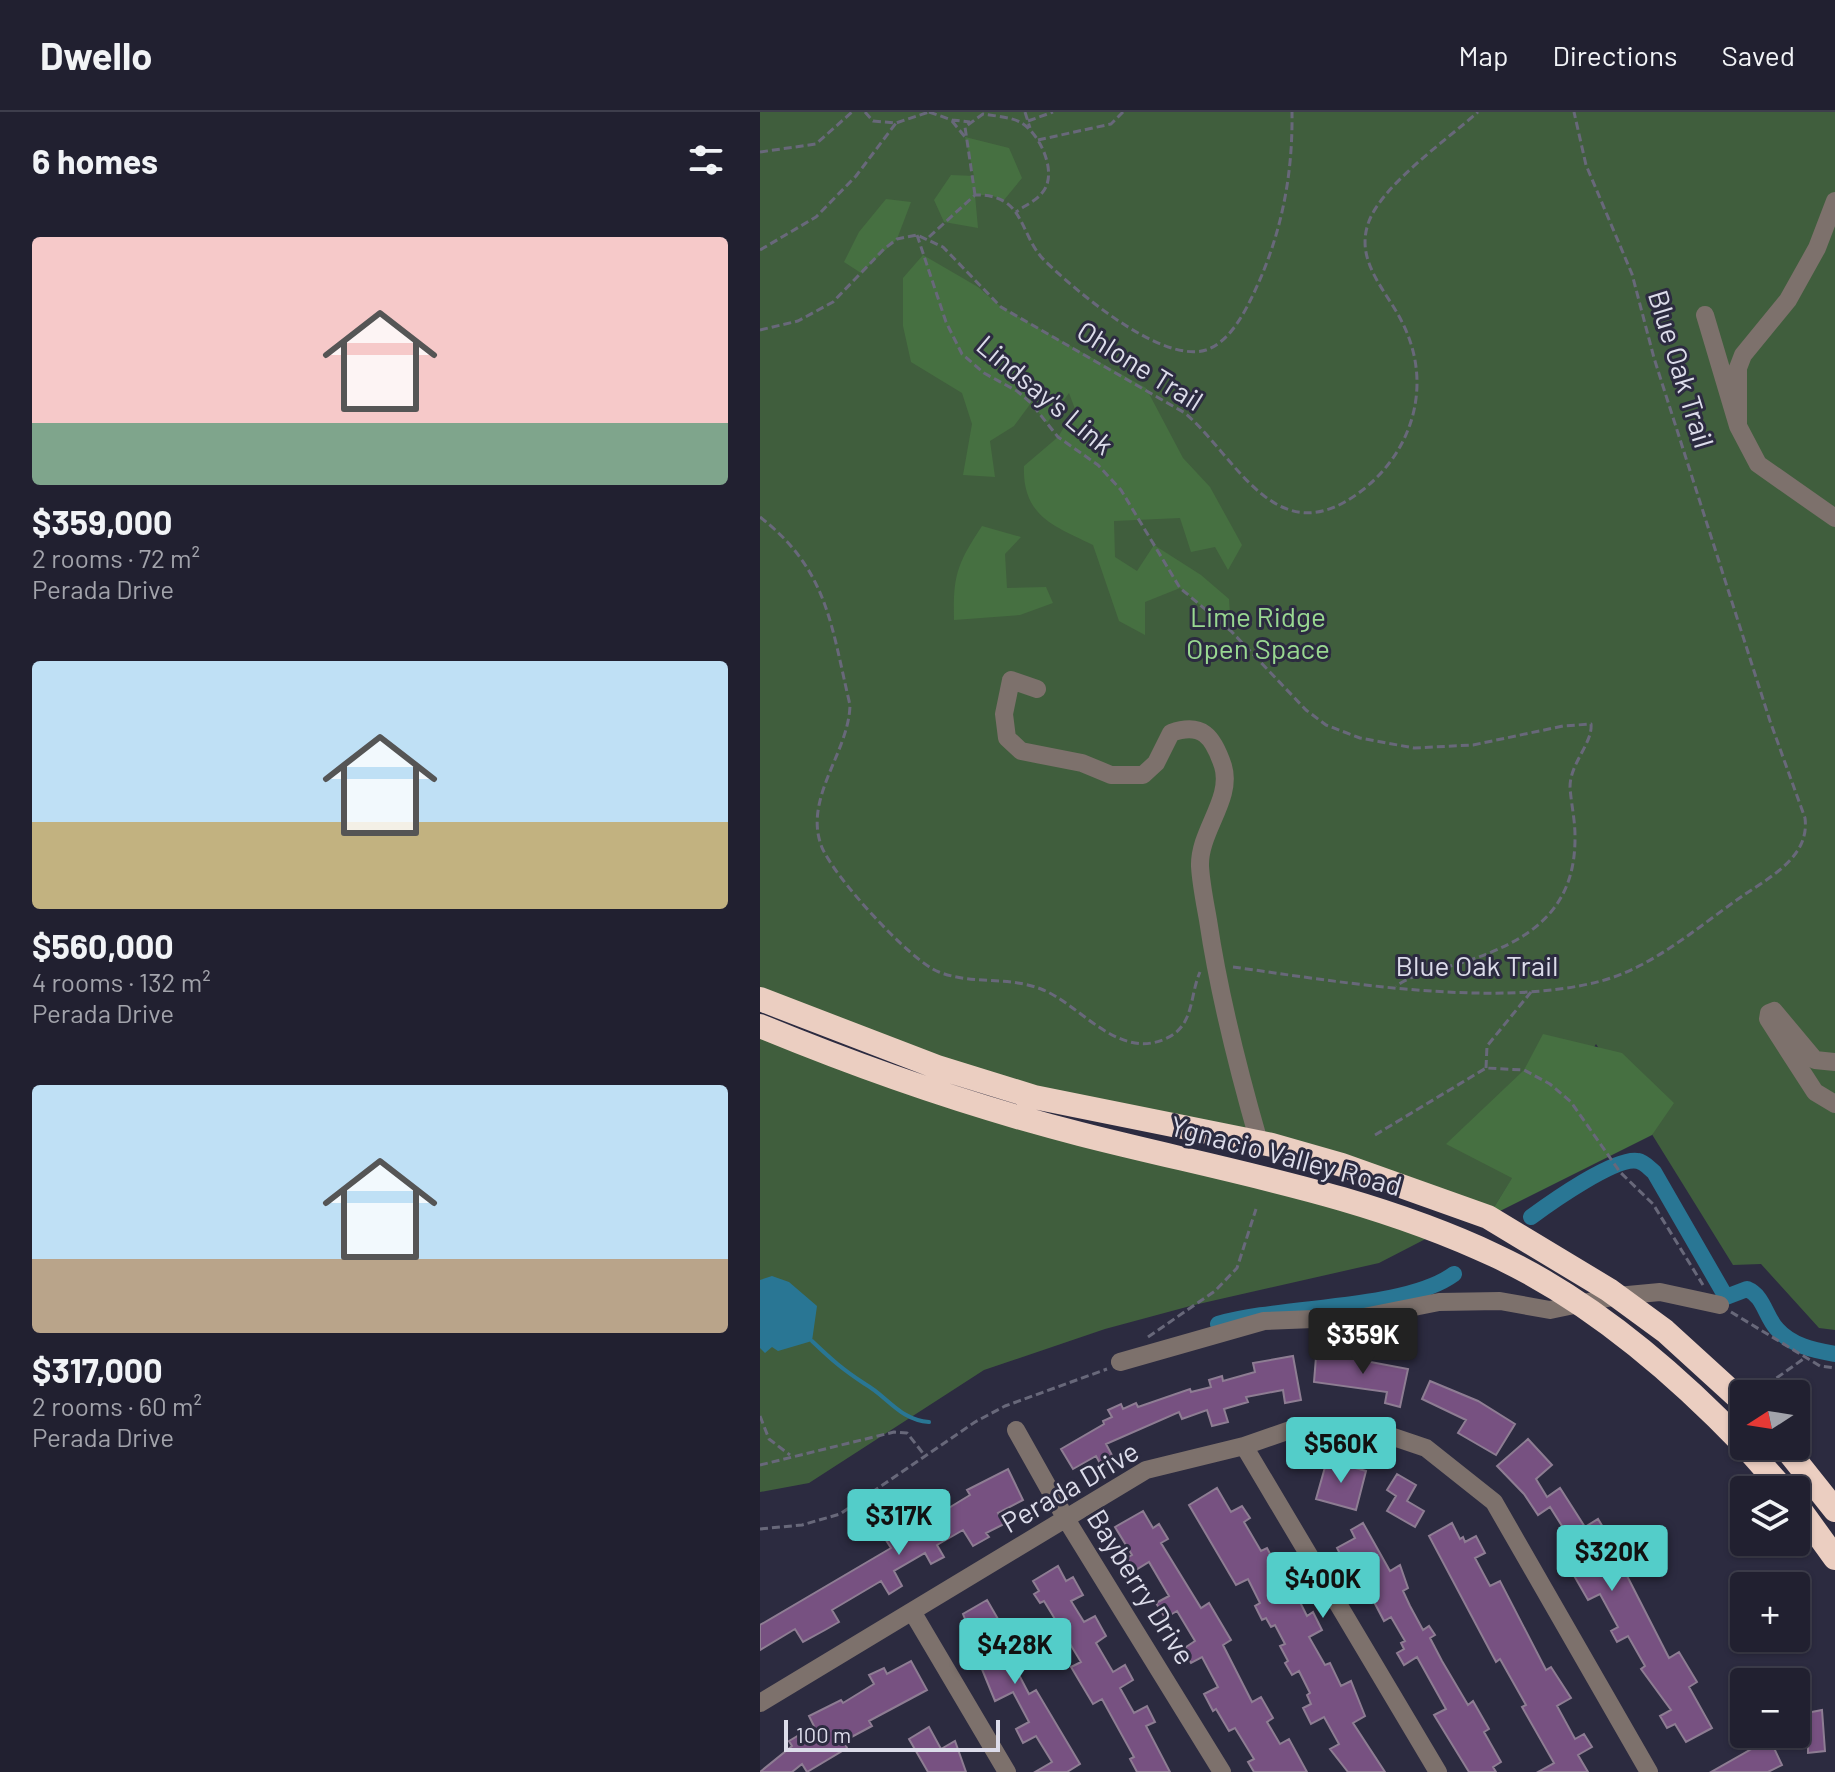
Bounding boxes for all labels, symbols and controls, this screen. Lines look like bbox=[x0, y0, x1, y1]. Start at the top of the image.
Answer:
text: Dwello bbox=[40, 32, 152, 78]
text: Map bbox=[1459, 38, 1508, 72]
text: Directions bbox=[1552, 38, 1678, 72]
text: Saved bbox=[1722, 38, 1795, 72]
icon: filters bbox=[684, 138, 728, 182]
text: 6 homes bbox=[32, 140, 158, 181]
street label: Blue Oak Trail bbox=[1642, 286, 1722, 452]
icon: home bbox=[308, 289, 452, 433]
street label: Ohlone Trail bbox=[1071, 313, 1210, 417]
street label: Lindsay's Link bbox=[970, 327, 1121, 461]
text: $359,000 bbox=[32, 501, 172, 542]
text: 2 rooms · 72 m² bbox=[32, 542, 200, 573]
text: Perada Drive bbox=[32, 573, 174, 604]
park label: Lime Ridge Open Space bbox=[1186, 599, 1330, 665]
icon: home bbox=[308, 713, 452, 857]
text: $560,000 bbox=[32, 925, 174, 966]
street label: Blue Oak Trail bbox=[1395, 948, 1559, 982]
text: 4 rooms · 132 m² bbox=[32, 966, 211, 997]
text: Perada Drive bbox=[32, 997, 174, 1028]
street label: Ygnacio Valley Road bbox=[1167, 1108, 1406, 1202]
icon: home bbox=[308, 1137, 452, 1281]
pin: $359K bbox=[1307, 1308, 1419, 1376]
text: $359K bbox=[1326, 1318, 1400, 1349]
text: $317,000 bbox=[32, 1349, 163, 1390]
north arrow bbox=[1730, 1380, 1810, 1460]
map controls bbox=[1730, 1380, 1810, 1748]
text: 2 rooms · 60 m² bbox=[32, 1390, 202, 1421]
pin: $560K bbox=[1285, 1417, 1397, 1485]
text: Perada Drive bbox=[32, 1421, 174, 1452]
text: $560K bbox=[1304, 1427, 1378, 1458]
street label: Perada Drive bbox=[995, 1433, 1144, 1539]
button: layers bbox=[1730, 1476, 1810, 1556]
pin: $317K bbox=[843, 1489, 955, 1557]
text: $317K bbox=[865, 1499, 933, 1530]
street label: Bayberry Drive bbox=[1081, 1503, 1203, 1670]
pin: $320K bbox=[1556, 1525, 1668, 1593]
text: $320K bbox=[1575, 1535, 1649, 1566]
pin: $400K bbox=[1267, 1552, 1379, 1620]
text: $400K bbox=[1285, 1562, 1361, 1593]
button: + bbox=[1730, 1572, 1810, 1652]
pin: $428K bbox=[959, 1618, 1071, 1686]
text: $428K bbox=[977, 1628, 1053, 1659]
button: − bbox=[1730, 1668, 1810, 1748]
scale bar bbox=[784, 1716, 1000, 1752]
text: 100 m bbox=[796, 1721, 851, 1747]

